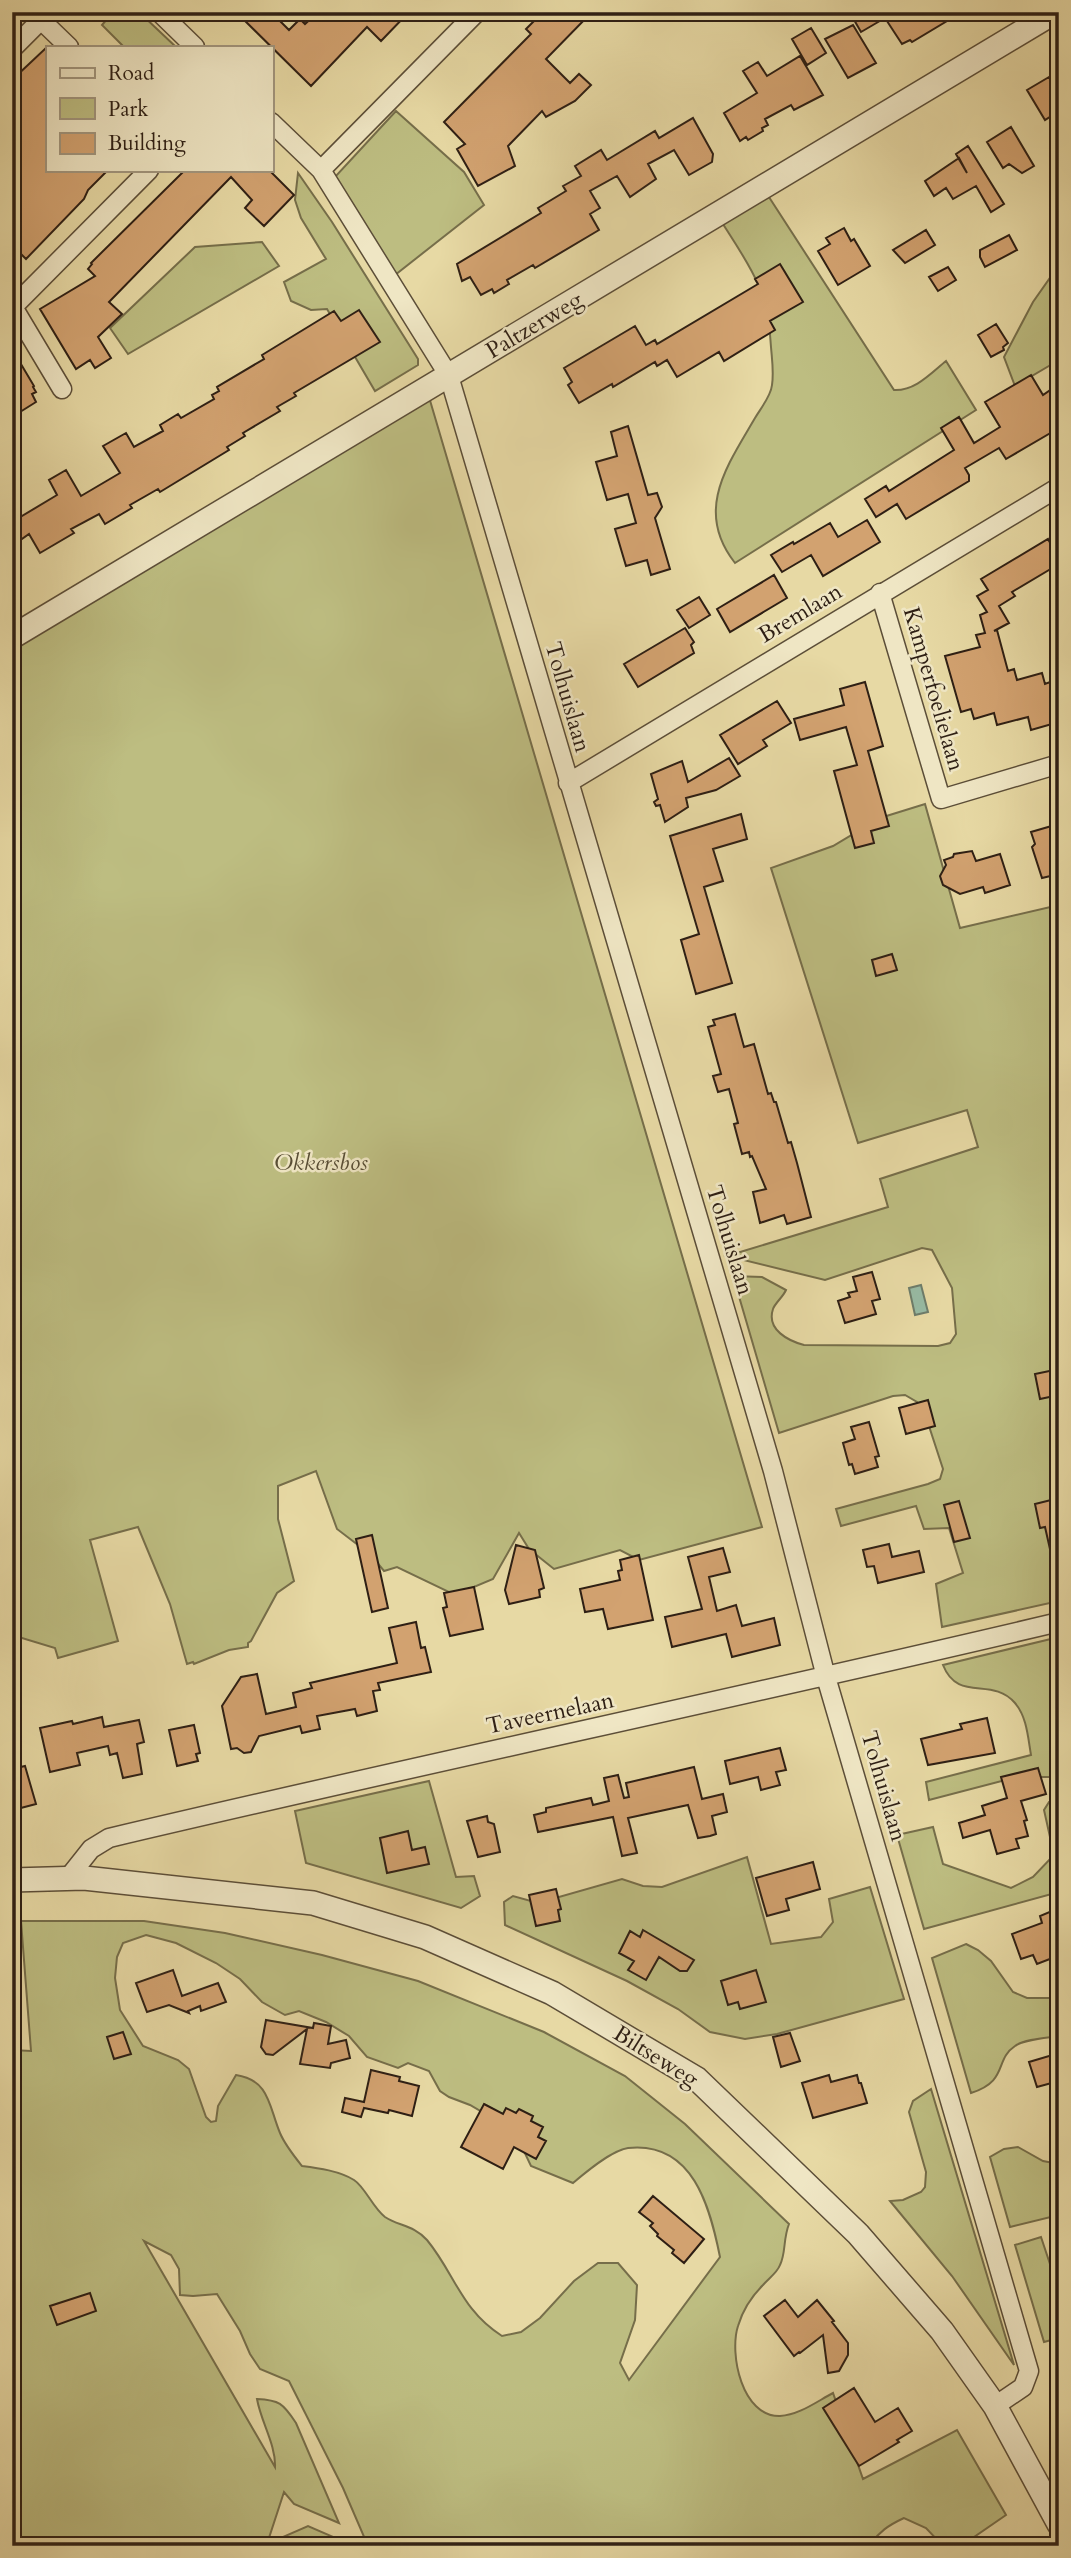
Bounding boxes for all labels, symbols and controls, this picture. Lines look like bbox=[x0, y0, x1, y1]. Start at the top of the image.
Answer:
legend bbox=[46, 46, 273, 172]
text: Road bbox=[108, 59, 154, 88]
text: Park bbox=[108, 95, 149, 124]
text: Building bbox=[108, 129, 186, 158]
street label: Paltzerweg bbox=[480, 284, 588, 366]
street label: Bremlaan bbox=[752, 576, 848, 650]
street label: Kamperfoelielaan bbox=[896, 603, 972, 775]
street label: Tolhuislaan bbox=[537, 638, 599, 756]
park label: Okkersbos bbox=[274, 1147, 368, 1178]
street label: Tolhuislaan bbox=[699, 1181, 761, 1299]
street label: Taveernelaan bbox=[483, 1684, 617, 1742]
street label: Tolhuislaan bbox=[853, 1727, 915, 1845]
street label: Biltseweg bbox=[607, 2018, 705, 2094]

